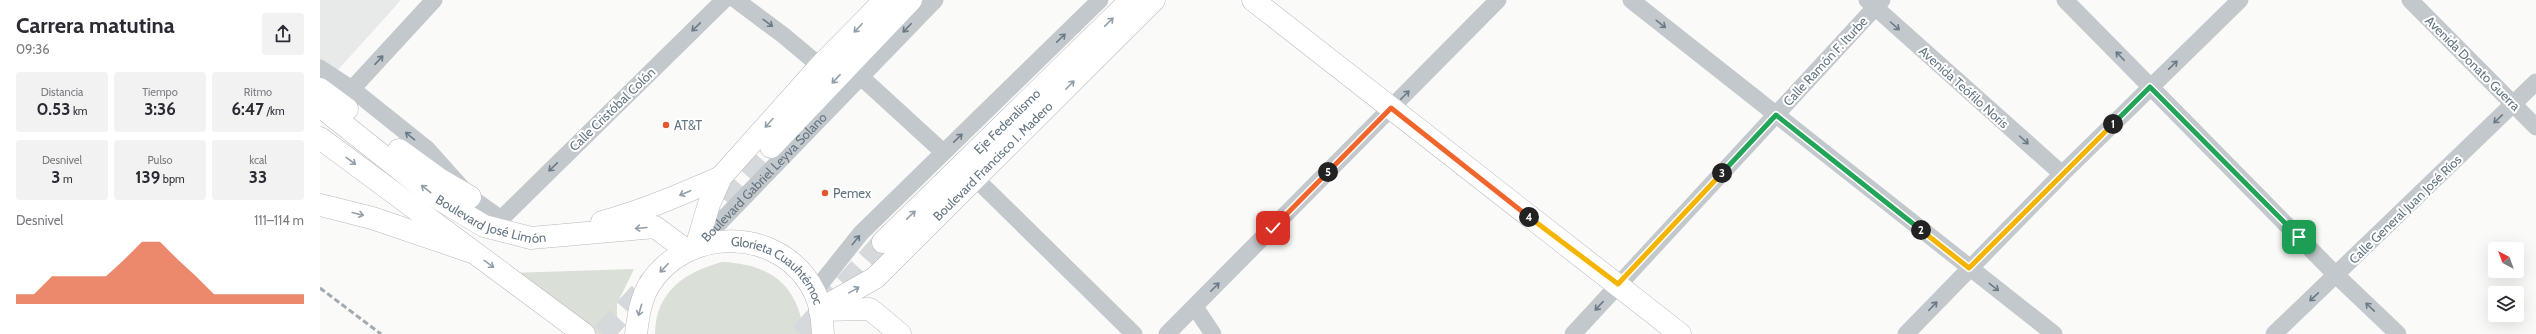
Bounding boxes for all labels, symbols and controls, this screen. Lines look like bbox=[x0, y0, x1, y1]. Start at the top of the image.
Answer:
text: Carrera matutina bbox=[16, 12, 175, 39]
street label: Avenida Donato Guerra bbox=[2422, 12, 2524, 114]
button: share bbox=[262, 13, 304, 55]
street label: Calle Ramón F. Iturbe bbox=[1779, 13, 1871, 109]
one-way arrow bbox=[1104, 17, 1114, 27]
one-way arrow bbox=[762, 19, 773, 27]
one-way arrow bbox=[1656, 20, 1667, 29]
one-way arrow bbox=[1890, 21, 1900, 30]
one-way arrow bbox=[691, 22, 701, 32]
one-way arrow bbox=[853, 23, 862, 33]
one-way arrow bbox=[902, 23, 912, 33]
one-way arrow bbox=[1056, 33, 1066, 43]
text: 09:36 bbox=[16, 41, 50, 57]
street label: Avenida Teófilo Noris bbox=[1916, 43, 2013, 132]
one-way arrow bbox=[2115, 51, 2125, 61]
one-way arrow bbox=[374, 55, 383, 65]
one-way arrow bbox=[2168, 60, 2178, 70]
street label: Calle Cristóbal Colón bbox=[566, 64, 658, 154]
one-way arrow bbox=[831, 74, 841, 84]
one-way arrow bbox=[1065, 80, 1075, 90]
text: Distancia bbox=[41, 85, 83, 99]
text: Tiempo bbox=[142, 85, 178, 99]
text: Ritmo bbox=[244, 85, 272, 99]
street label: Eje Federalismo bbox=[970, 85, 1043, 157]
one-way arrow bbox=[1400, 90, 1409, 100]
street label: Boulevard Francisco I. Madero bbox=[929, 98, 1056, 224]
text: 0.53 bbox=[37, 99, 70, 119]
text: 3:36 bbox=[144, 99, 176, 119]
text: 6:47 bbox=[231, 99, 264, 119]
text: km bbox=[70, 104, 87, 118]
text: /km bbox=[264, 104, 285, 118]
street label: Boulevard Gabriel Leyva Solano bbox=[698, 109, 830, 245]
pin: 1 bbox=[2103, 114, 2123, 134]
one-way arrow bbox=[2493, 115, 2503, 124]
place label: AT&T bbox=[674, 117, 702, 133]
text: 1 bbox=[2111, 117, 2115, 131]
one-way arrow bbox=[764, 118, 773, 128]
marker: AT&T bbox=[661, 120, 671, 130]
one-way arrow bbox=[405, 132, 416, 140]
one-way arrow bbox=[953, 133, 963, 143]
one-way arrow bbox=[2019, 136, 2029, 145]
street label: Calle General Juan José Ríos bbox=[2345, 151, 2465, 267]
text: Desnivel bbox=[42, 153, 82, 167]
text: Pulso bbox=[147, 153, 173, 167]
text: kcal bbox=[249, 153, 267, 167]
one-way arrow bbox=[345, 157, 356, 166]
one-way arrow bbox=[548, 162, 558, 172]
pin: 5 bbox=[1318, 162, 1338, 182]
pin: 3 bbox=[1712, 163, 1732, 183]
text: 5 bbox=[1325, 165, 1331, 179]
text: 3 bbox=[1719, 166, 1725, 180]
text: 3 bbox=[51, 167, 61, 187]
text: 139 bbox=[135, 167, 160, 187]
text: 33 bbox=[249, 167, 267, 187]
text: m bbox=[61, 172, 73, 186]
text: bpm bbox=[160, 172, 185, 186]
one-way arrow bbox=[420, 185, 431, 194]
place label: Pemex bbox=[833, 185, 872, 201]
marker: Pemex bbox=[820, 188, 830, 198]
one-way arrow bbox=[679, 190, 691, 197]
street label: Boulevard José Limón bbox=[433, 191, 547, 246]
pin: 4 bbox=[1519, 207, 1539, 227]
one-way arrow bbox=[906, 210, 916, 220]
text: 4 bbox=[1526, 210, 1532, 224]
one-way arrow bbox=[351, 211, 364, 218]
pin bbox=[1256, 211, 1290, 245]
text: Desnivel bbox=[16, 212, 63, 228]
text: 111–114 m bbox=[254, 212, 304, 228]
icon: check bbox=[1262, 217, 1284, 239]
pin: 2 bbox=[1911, 220, 1931, 240]
pin bbox=[2282, 220, 2316, 254]
text: 2 bbox=[1918, 223, 1924, 237]
one-way arrow bbox=[635, 225, 648, 232]
icon: arrive bbox=[2288, 226, 2310, 248]
street label: Glorieta Cuauhtémoc bbox=[731, 233, 827, 307]
one-way arrow bbox=[852, 234, 860, 245]
north arrow bbox=[2488, 242, 2524, 278]
map controls bbox=[2488, 242, 2524, 322]
one-way arrow bbox=[483, 260, 494, 269]
one-way arrow bbox=[659, 263, 669, 273]
one-way arrow bbox=[1210, 282, 1220, 292]
one-way arrow bbox=[1988, 283, 1999, 292]
one-way arrow bbox=[848, 285, 860, 293]
button: layers bbox=[2488, 286, 2524, 322]
one-way arrow bbox=[2309, 292, 2319, 301]
one-way arrow bbox=[1594, 301, 1603, 311]
one-way arrow bbox=[1928, 301, 1938, 311]
one-way arrow bbox=[2365, 302, 2375, 312]
one-way arrow bbox=[636, 303, 643, 316]

